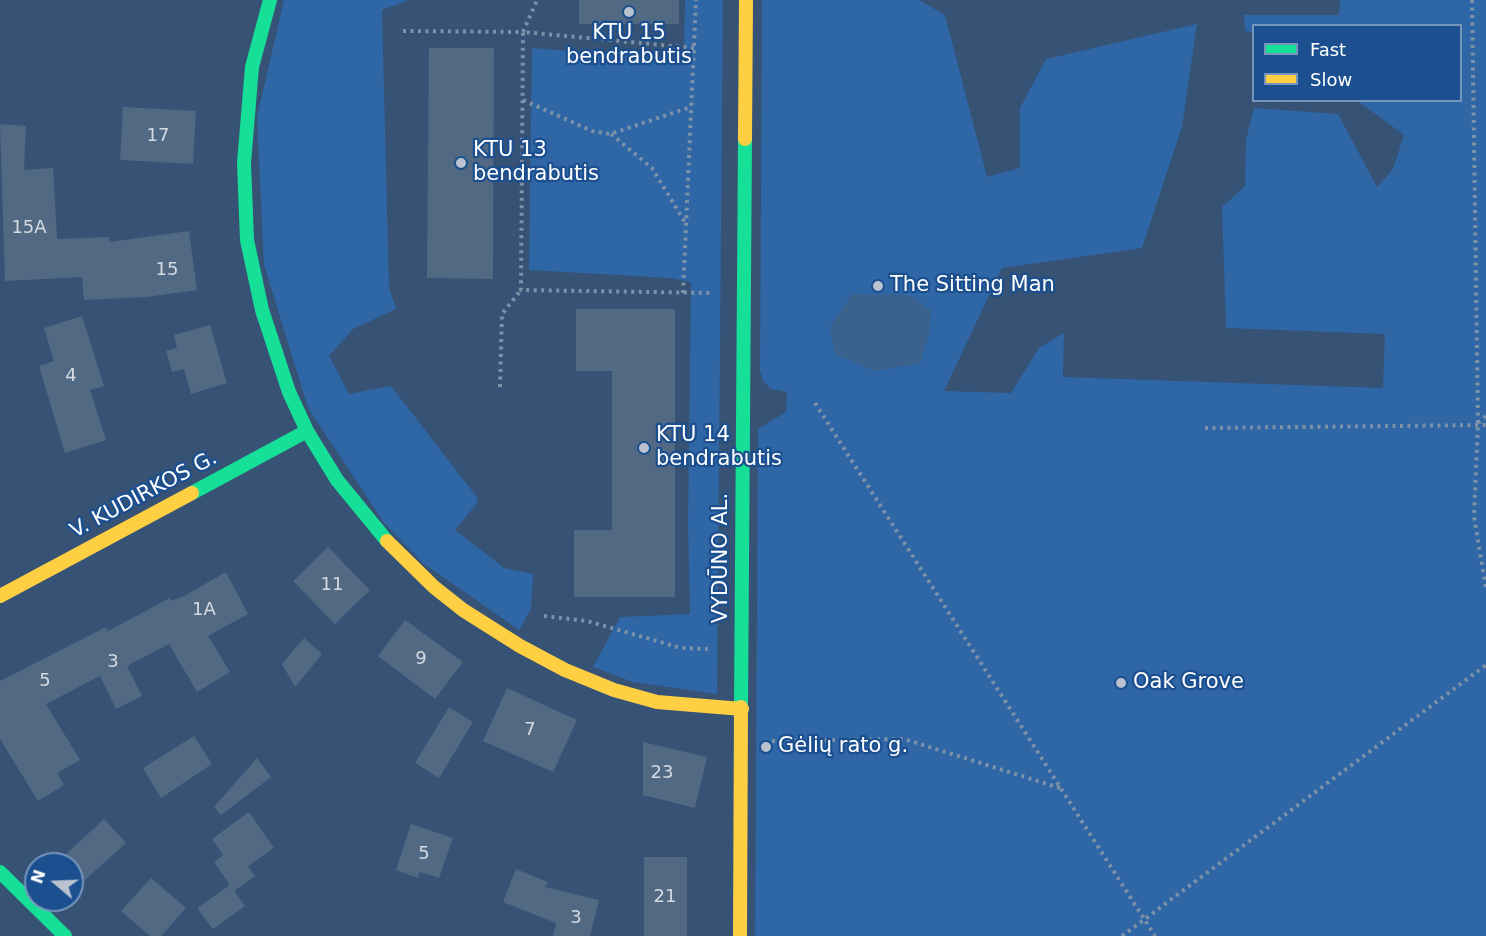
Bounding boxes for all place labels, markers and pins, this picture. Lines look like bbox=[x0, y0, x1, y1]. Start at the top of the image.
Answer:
marker: KTU 15 bendrabutis bbox=[622, 5, 636, 19]
place label: KTU 15 bendrabutis bbox=[566, 21, 692, 71]
place label: KTU 13 bendrabutis bbox=[473, 138, 599, 188]
marker: KTU 13 bendrabutis bbox=[454, 156, 468, 170]
place label: The Sitting Man bbox=[890, 273, 1055, 299]
marker: The Sitting Man bbox=[871, 279, 885, 293]
place label: KTU 14 bendrabutis bbox=[656, 423, 782, 473]
marker: KTU 14 bendrabutis bbox=[637, 441, 651, 455]
place label: Oak Grove bbox=[1133, 670, 1244, 696]
marker: Oak Grove bbox=[1114, 676, 1128, 690]
place label: Gėlių rato g. bbox=[778, 734, 908, 760]
marker: Gėlių rato g. bbox=[759, 740, 773, 754]

